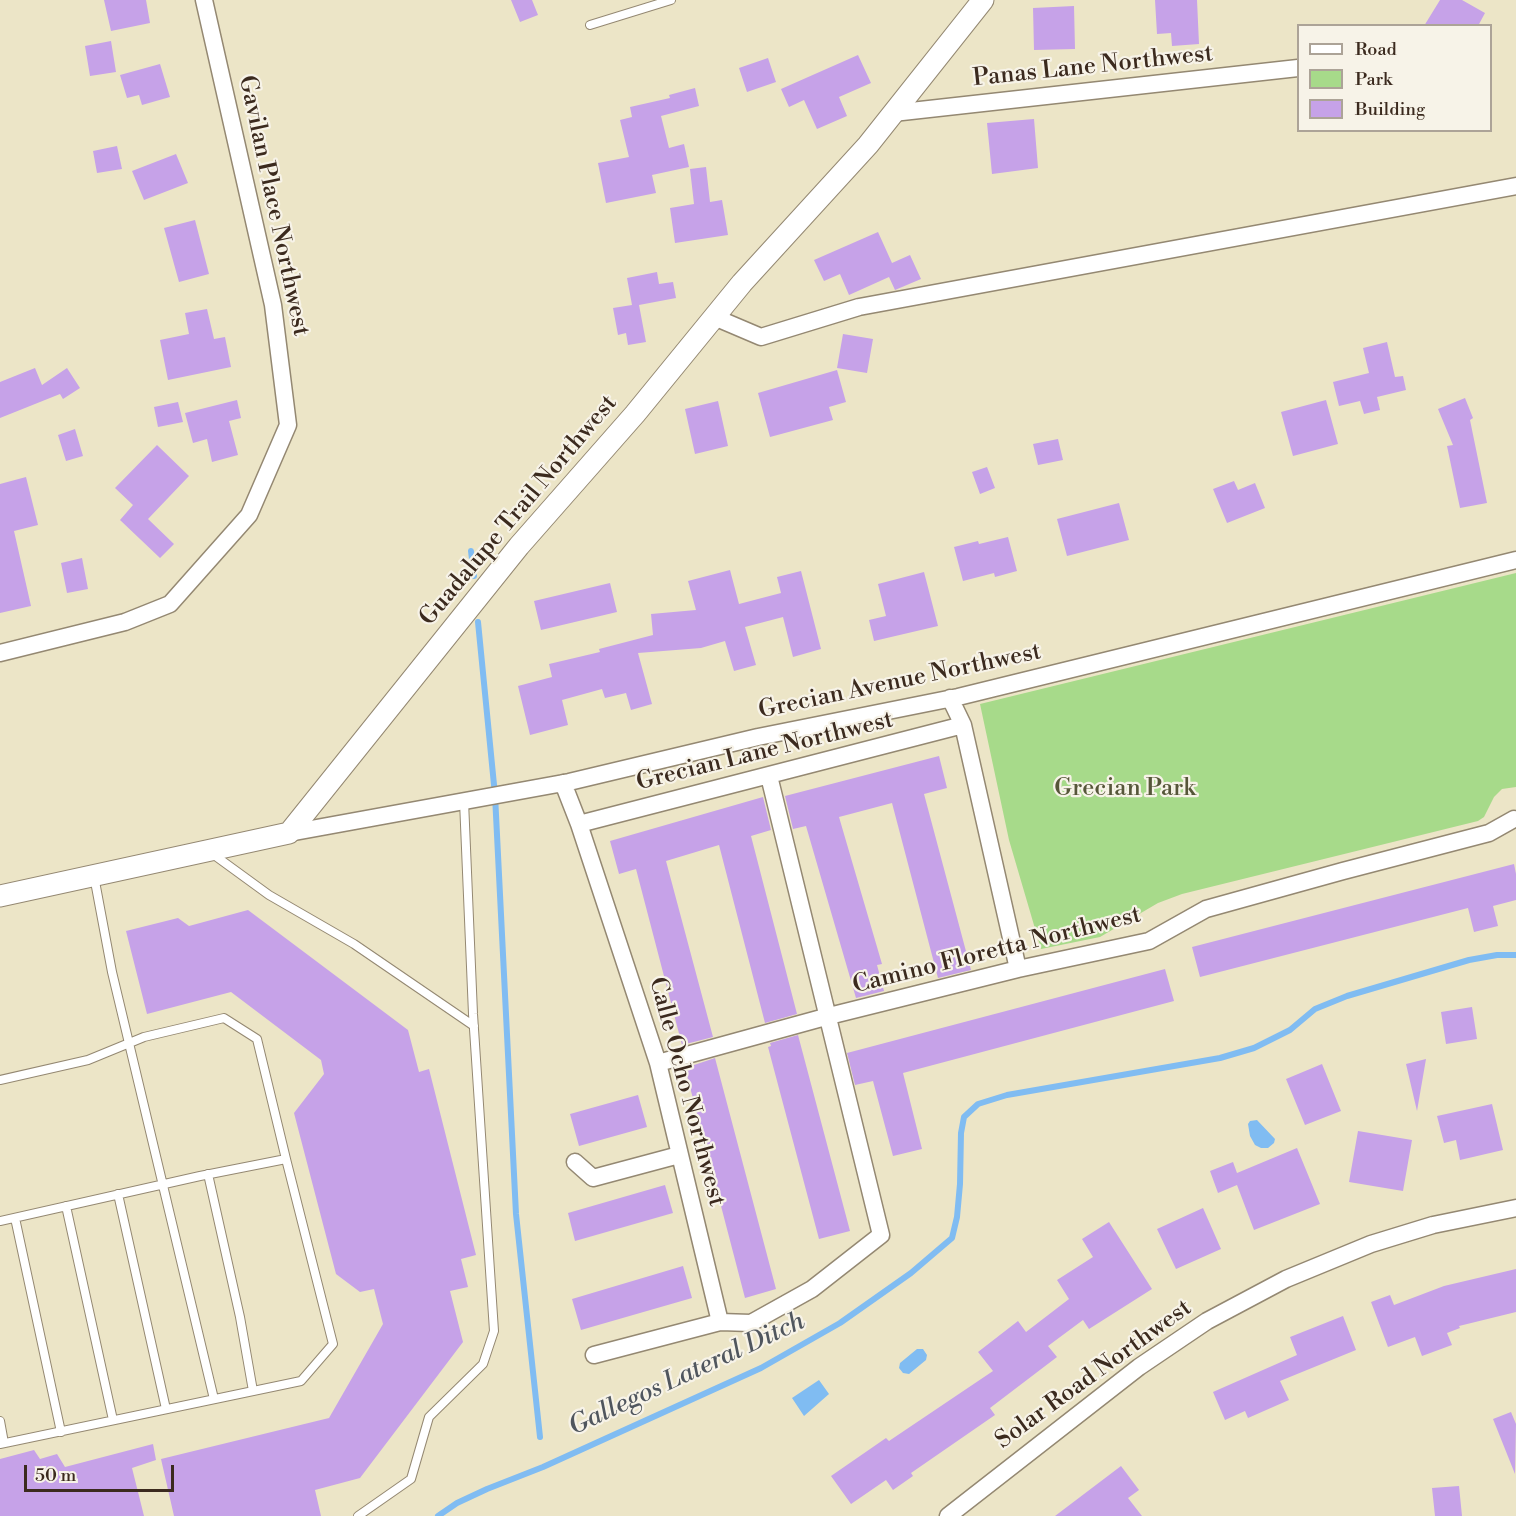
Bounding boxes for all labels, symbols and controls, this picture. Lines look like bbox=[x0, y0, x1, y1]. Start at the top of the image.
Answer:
legend bbox=[1297, 24, 1492, 132]
text: Road bbox=[1355, 38, 1397, 61]
street label: Panas Lane Northwest bbox=[971, 40, 1215, 94]
text: Park bbox=[1355, 68, 1392, 91]
street label: Gavilan Place Northwest bbox=[231, 73, 315, 339]
text: Building bbox=[1355, 98, 1425, 121]
street label: Guadalupe Trail Northwest bbox=[414, 390, 624, 632]
street label: Grecian Avenue Northwest bbox=[756, 638, 1044, 726]
street label: Grecian Lane Northwest bbox=[634, 706, 896, 798]
park label: Grecian Park bbox=[1054, 775, 1196, 803]
street label: Camino Floretta Northwest bbox=[850, 901, 1144, 1001]
street label: Calle Ocho Northwest bbox=[642, 974, 730, 1210]
street label: Solar Road Northwest bbox=[990, 1294, 1198, 1456]
water label: Gallegos Lateral Ditch bbox=[564, 1307, 810, 1443]
scale bar bbox=[27, 1453, 177, 1491]
text: 50 m bbox=[35, 1464, 76, 1487]

